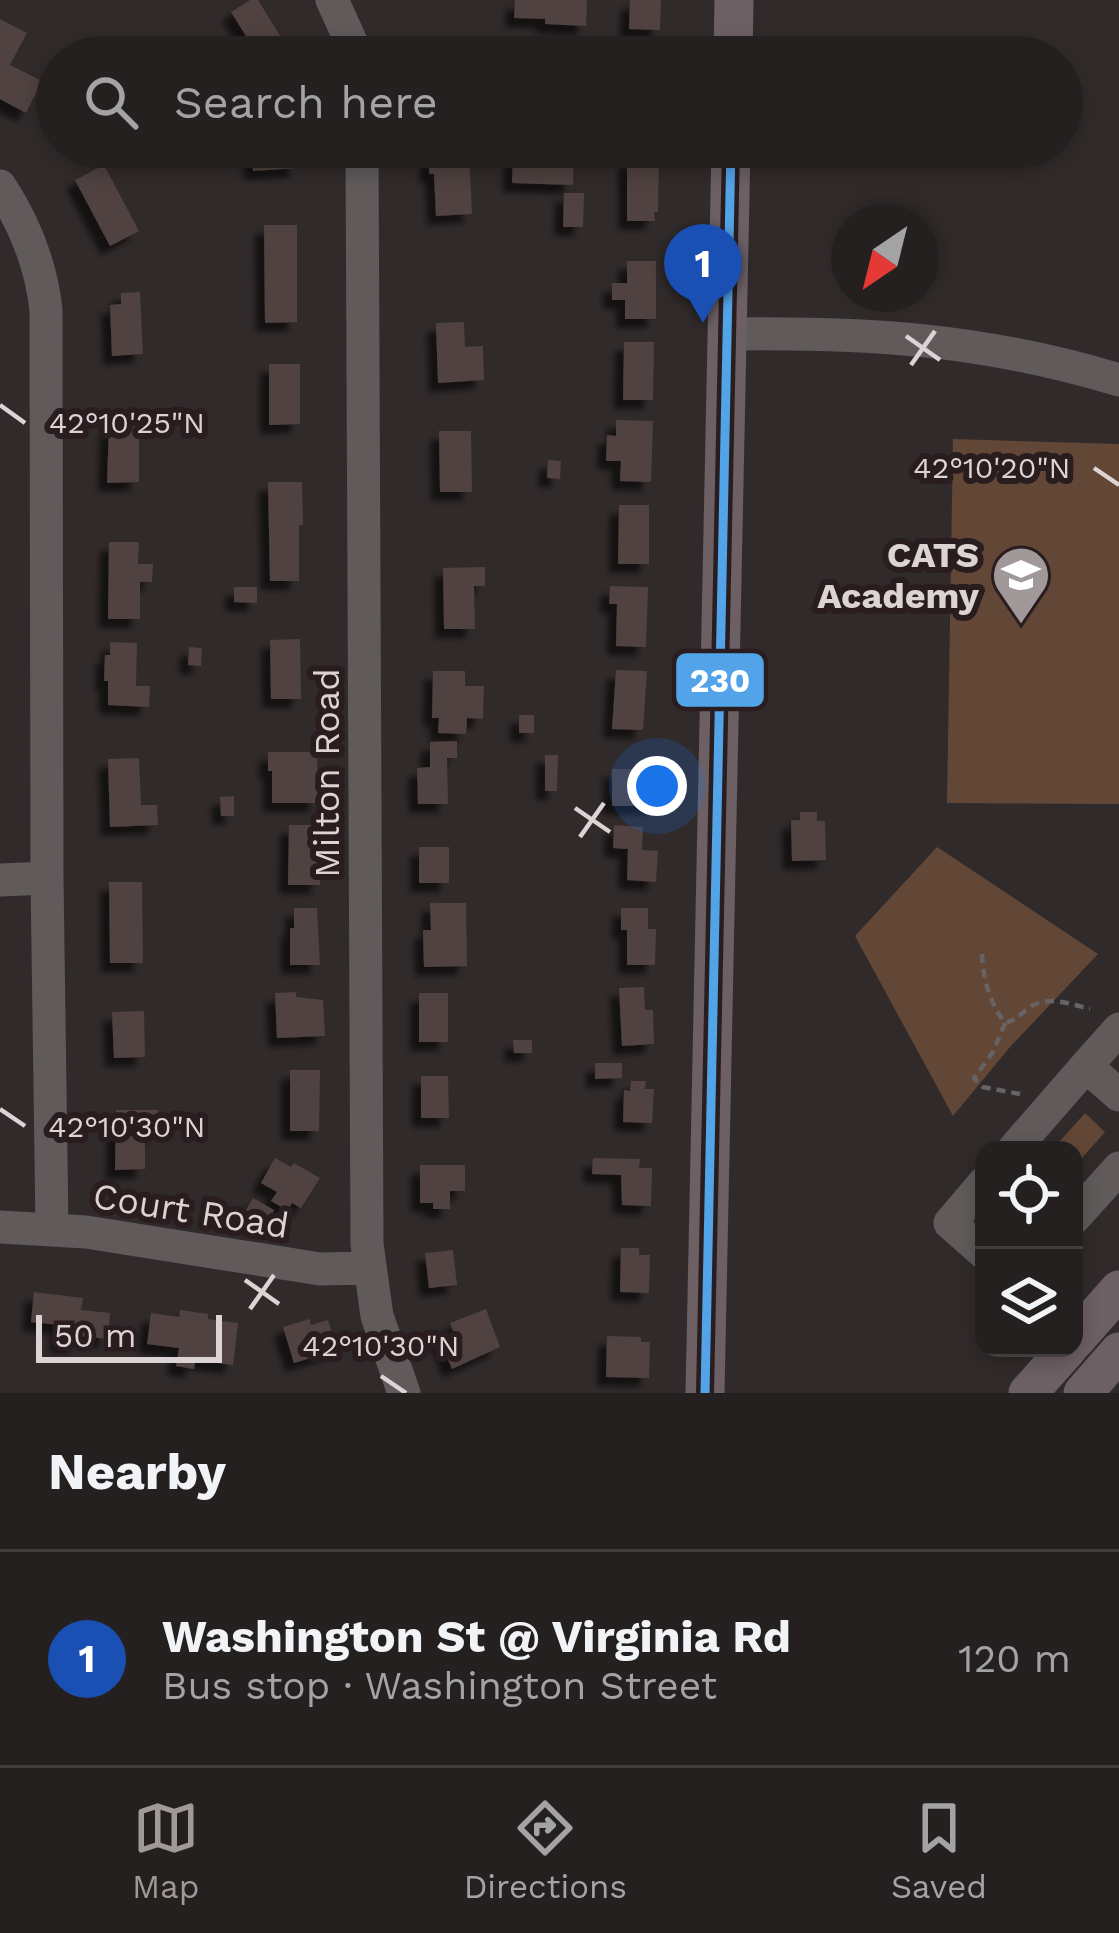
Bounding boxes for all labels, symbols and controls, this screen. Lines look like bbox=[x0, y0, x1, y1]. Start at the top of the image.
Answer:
search box bbox=[36, 36, 1083, 168]
icon: search bbox=[78, 69, 144, 135]
text: Search here bbox=[174, 76, 438, 129]
north arrow bbox=[831, 204, 939, 312]
pin: 1 bbox=[664, 224, 742, 323]
text: 42°10'25"N bbox=[49, 405, 205, 440]
text: 42°10'20"N bbox=[913, 450, 1071, 485]
place label: CATS Academy bbox=[817, 534, 980, 617]
school or university icon: CATS Academy bbox=[990, 544, 1052, 626]
line badge: 230 bbox=[674, 651, 766, 709]
text: 230 bbox=[690, 661, 750, 700]
street label: Milton Road bbox=[306, 668, 348, 878]
your location bbox=[627, 756, 687, 816]
text: 42°10'30"N bbox=[48, 1109, 206, 1144]
map controls bbox=[975, 1141, 1083, 1357]
button: locate bbox=[975, 1141, 1083, 1249]
street label: Court Road bbox=[90, 1175, 292, 1247]
button: layers bbox=[975, 1249, 1083, 1357]
scale bar bbox=[36, 1309, 222, 1362]
text: 50 m bbox=[54, 1316, 136, 1355]
text: 42°10'30"N bbox=[302, 1328, 460, 1363]
text: Nearby bbox=[48, 1442, 226, 1501]
text: Washington St @ Virginia Rd bbox=[162, 1610, 791, 1663]
text: 1 bbox=[79, 1636, 95, 1681]
text: 120 m bbox=[958, 1636, 1071, 1681]
text: Bus stop · Washington Street bbox=[162, 1663, 717, 1708]
tab: Map bbox=[132, 1795, 199, 1906]
tab: Directions bbox=[464, 1795, 627, 1906]
tab: Saved bbox=[891, 1795, 987, 1906]

